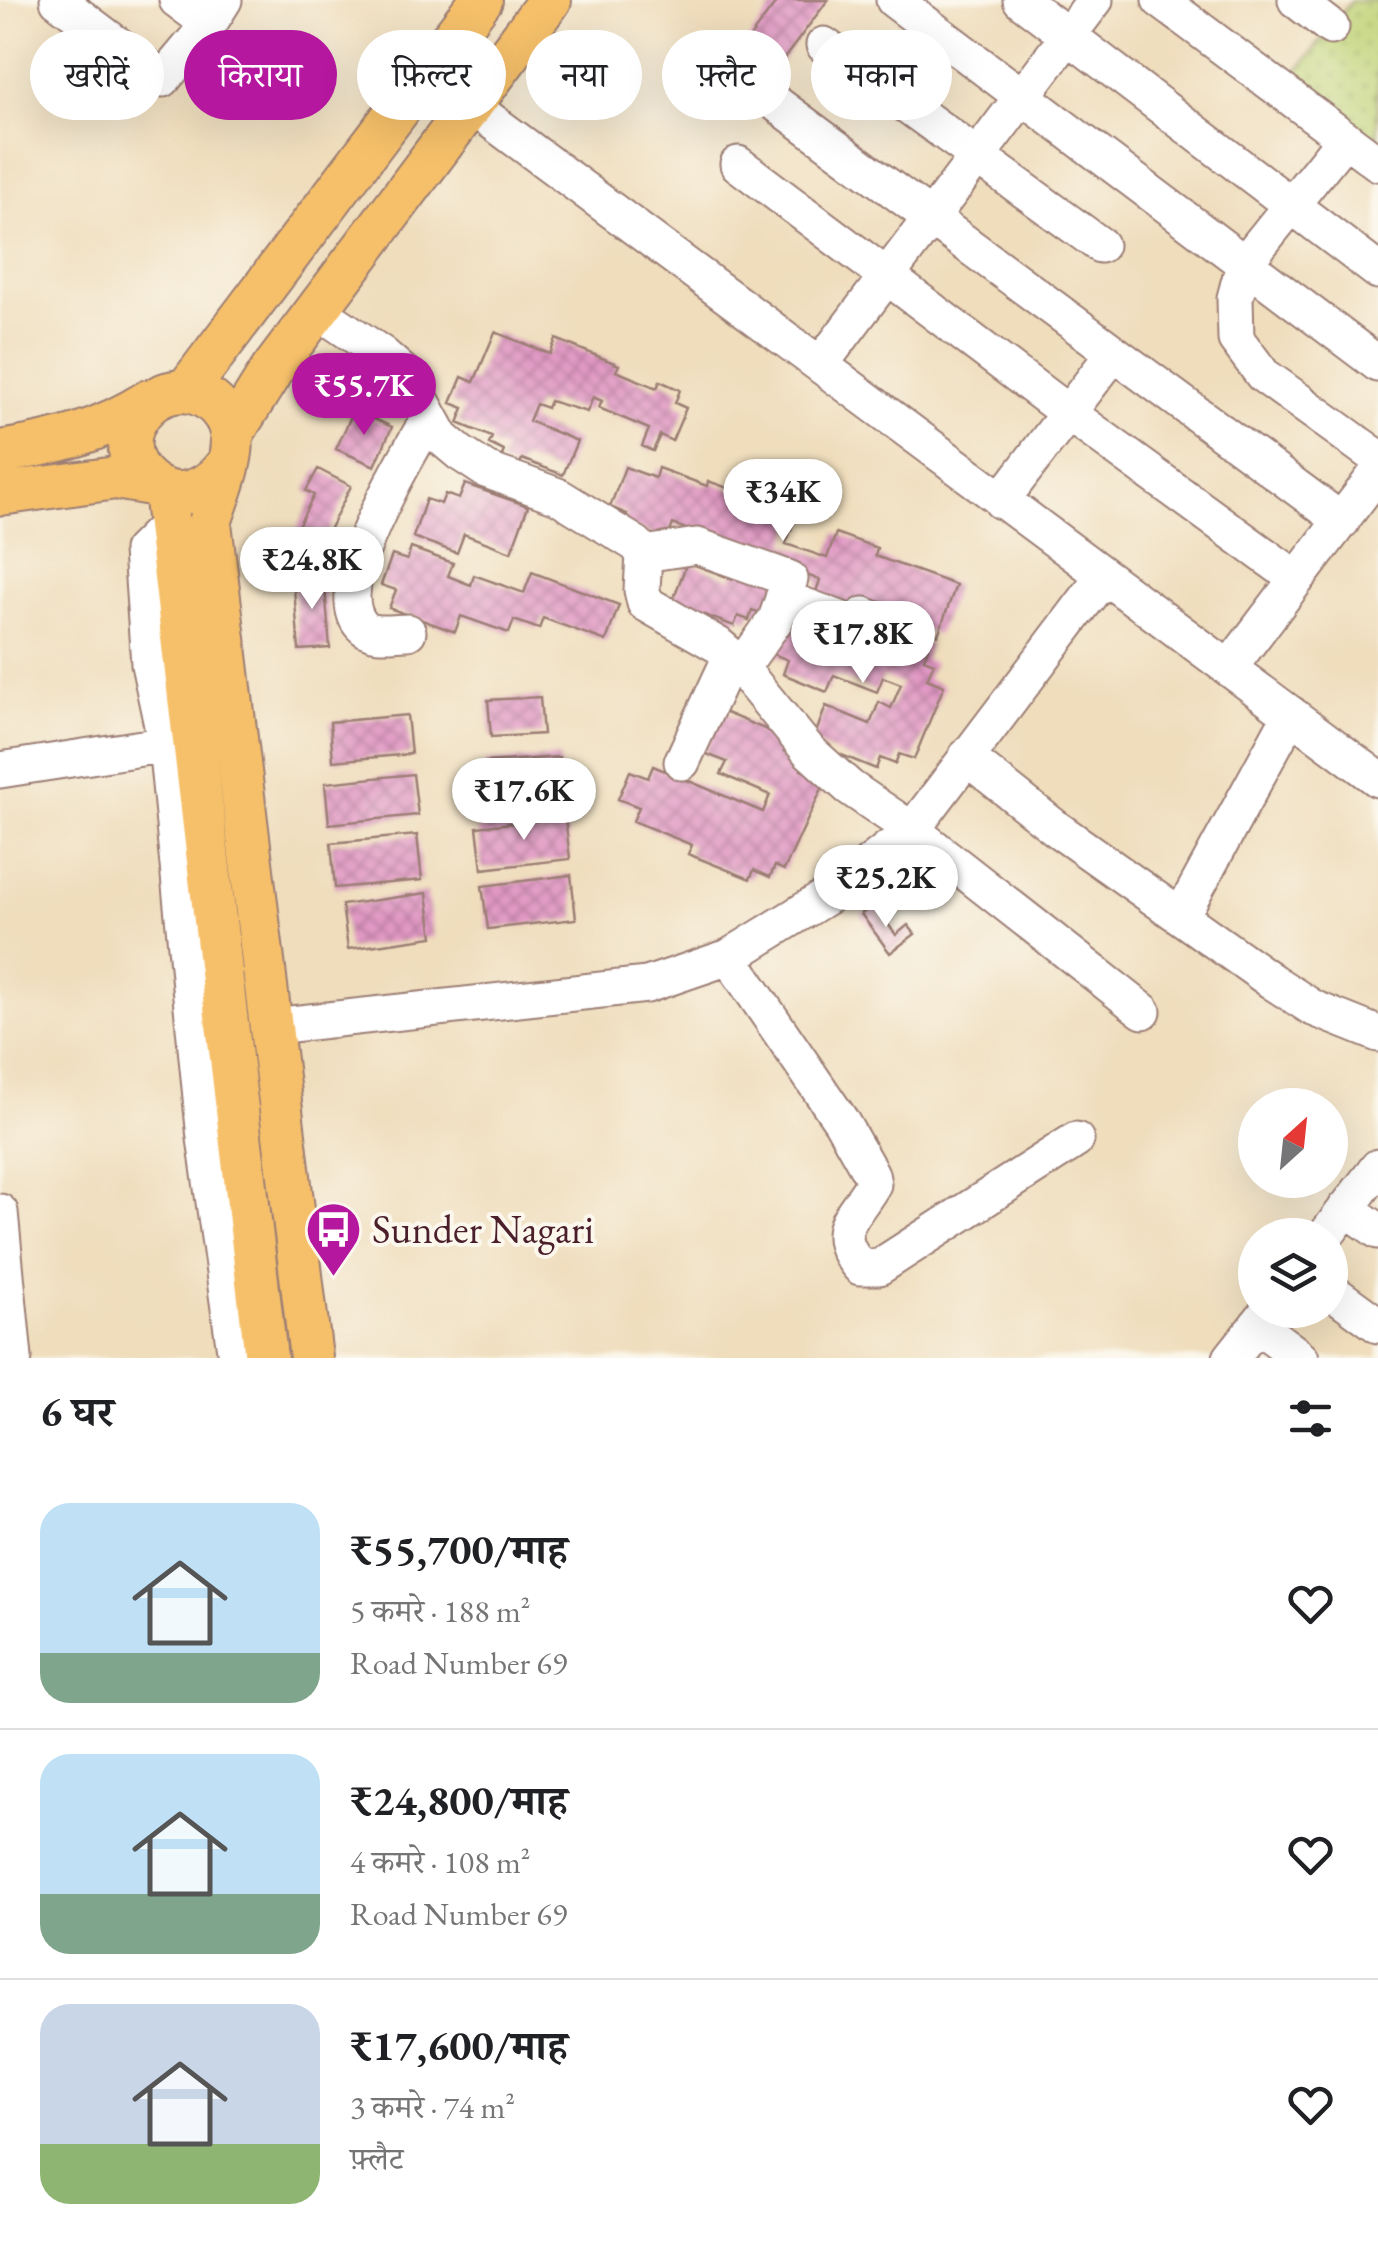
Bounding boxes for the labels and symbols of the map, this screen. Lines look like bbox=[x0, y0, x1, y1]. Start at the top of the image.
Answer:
pin: ₹55.7K bbox=[283, 353, 445, 438]
pin: ₹34K bbox=[724, 459, 842, 544]
pin: ₹24.8K bbox=[231, 527, 393, 612]
pin: ₹17.8K bbox=[782, 601, 944, 686]
pin: ₹17.6K bbox=[443, 758, 605, 843]
pin: ₹25.2K bbox=[805, 845, 967, 930]
north arrow bbox=[1238, 1088, 1348, 1198]
bus stop icon: Sunder Nagari bbox=[303, 1199, 363, 1278]
place label: Sunder Nagari bbox=[372, 1203, 594, 1255]

